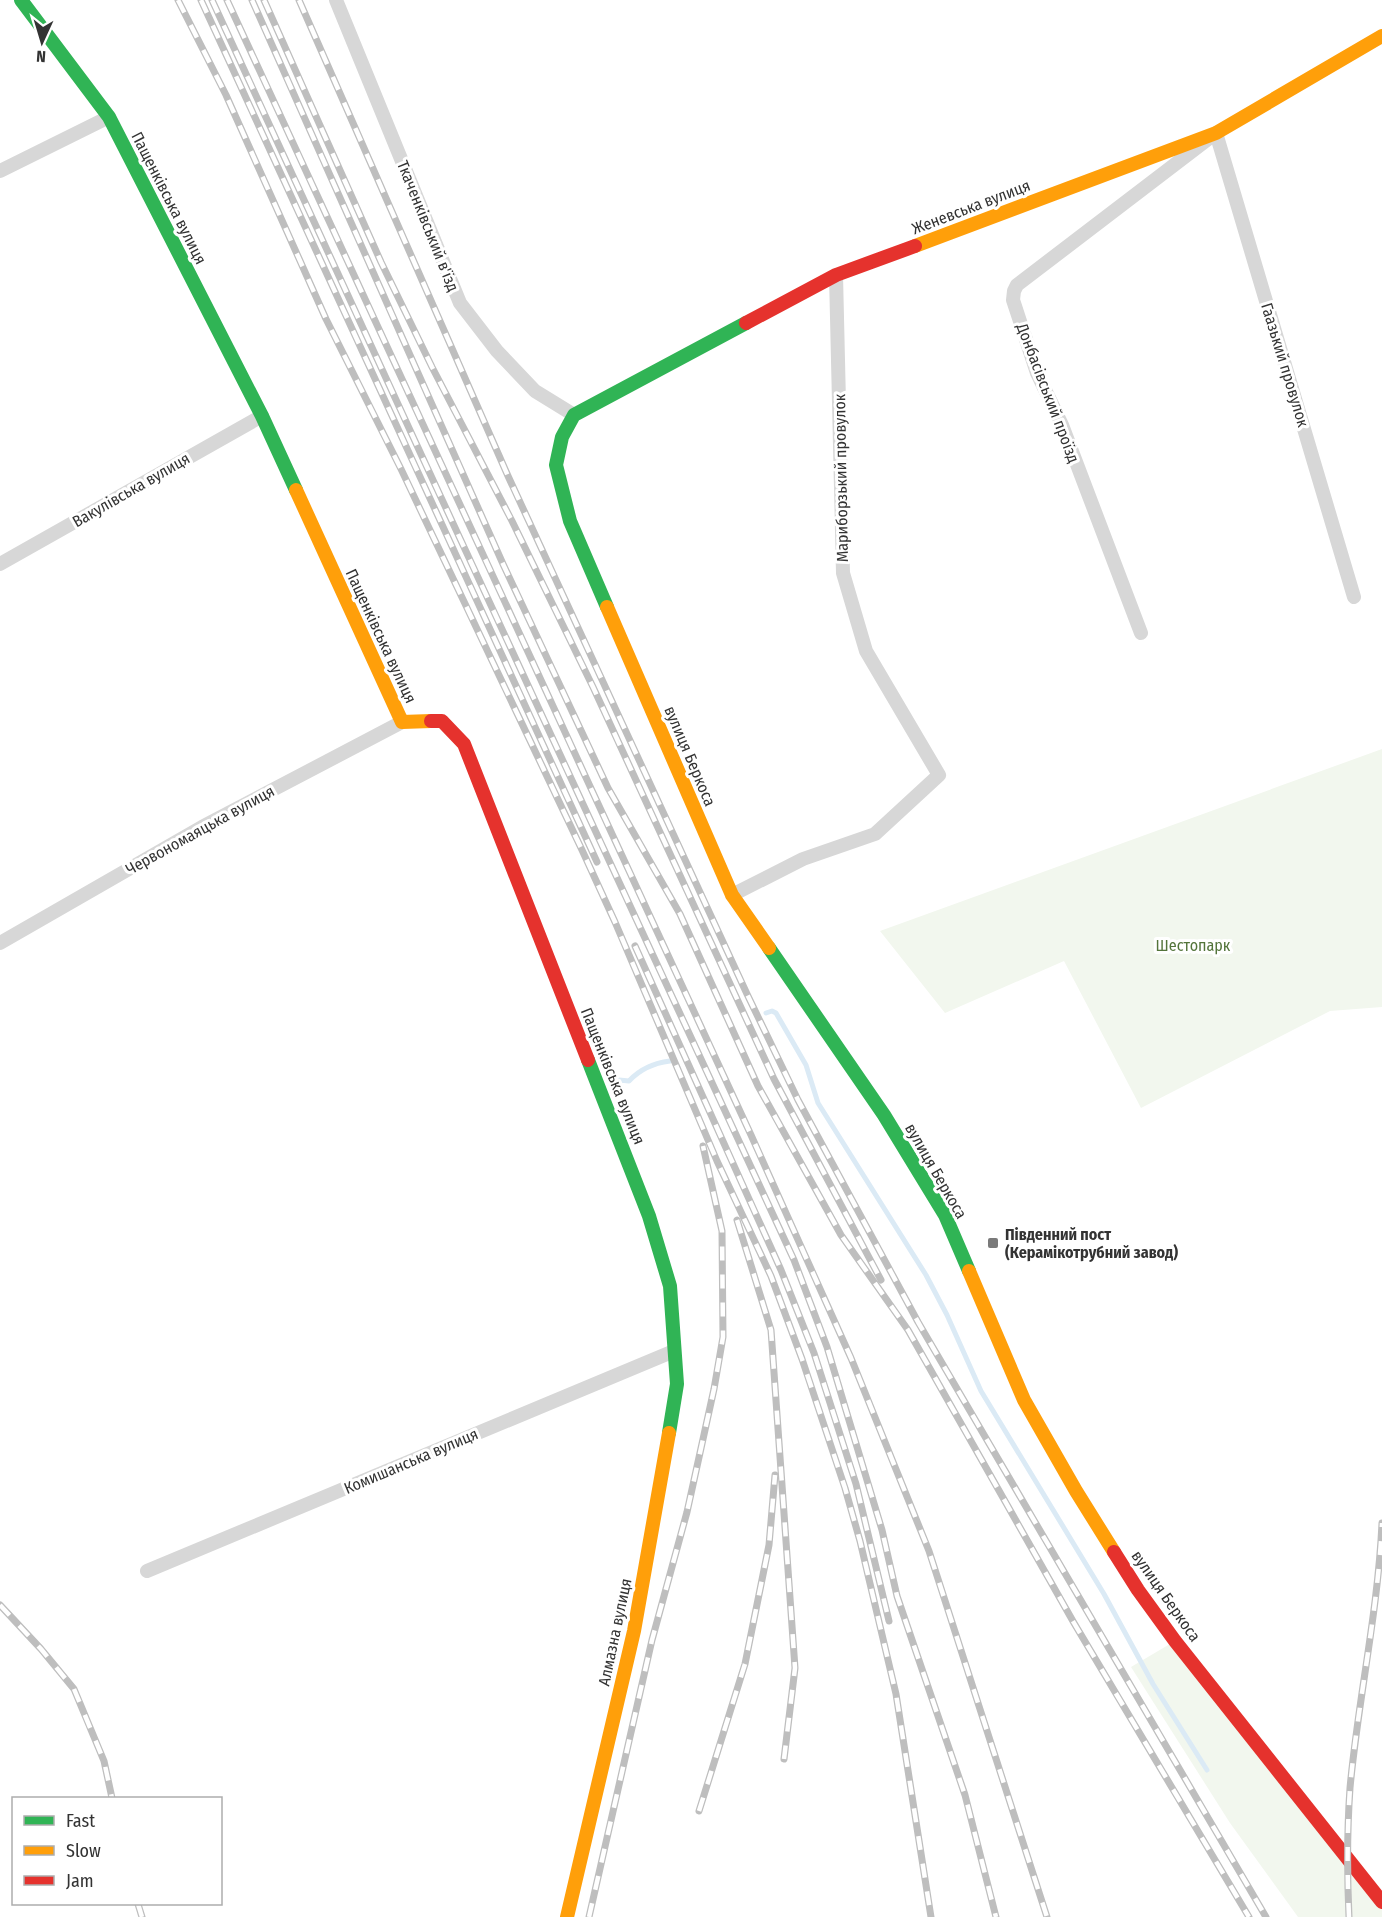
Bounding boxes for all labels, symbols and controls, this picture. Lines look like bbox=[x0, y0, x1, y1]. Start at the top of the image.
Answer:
north arrow bbox=[12, 12, 72, 72]
text: N bbox=[36, 47, 46, 66]
street label: Пащенківська вулиця bbox=[127, 129, 211, 267]
street label: Ткаченківський в'їзд bbox=[393, 158, 463, 294]
street label: Женевська вулиця bbox=[909, 176, 1033, 238]
street label: Гаазький провулок bbox=[1257, 301, 1313, 430]
street label: Донбасівський проїзд bbox=[1012, 320, 1083, 465]
street label: Мариборзький провулок bbox=[830, 393, 852, 562]
street label: Вакулівська вулиця bbox=[69, 449, 193, 531]
street label: Пащенківська вулиця bbox=[342, 566, 420, 706]
street label: вулиця Беркоса bbox=[660, 703, 720, 809]
street label: Червономаяцька вулиця bbox=[122, 781, 278, 879]
park label: Шестопарк bbox=[1156, 936, 1231, 955]
street label: Пащенківська вулиця bbox=[577, 1005, 649, 1147]
street label: вулиця Беркоса bbox=[901, 1120, 971, 1222]
place label: Південний пост (Керамікотрубний завод) bbox=[1005, 1225, 1178, 1262]
marker: Південний пост (Керамікотрубний завод) bbox=[986, 1236, 1000, 1250]
street label: Комишанська вулиця bbox=[341, 1424, 481, 1498]
street label: вулиця Беркоса bbox=[1128, 1547, 1205, 1645]
street label: Алмазна вулиця bbox=[594, 1576, 636, 1688]
legend bbox=[12, 1797, 222, 1905]
text: Fast bbox=[66, 1810, 95, 1832]
text: Slow bbox=[66, 1840, 101, 1862]
text: Jam bbox=[66, 1870, 94, 1892]

